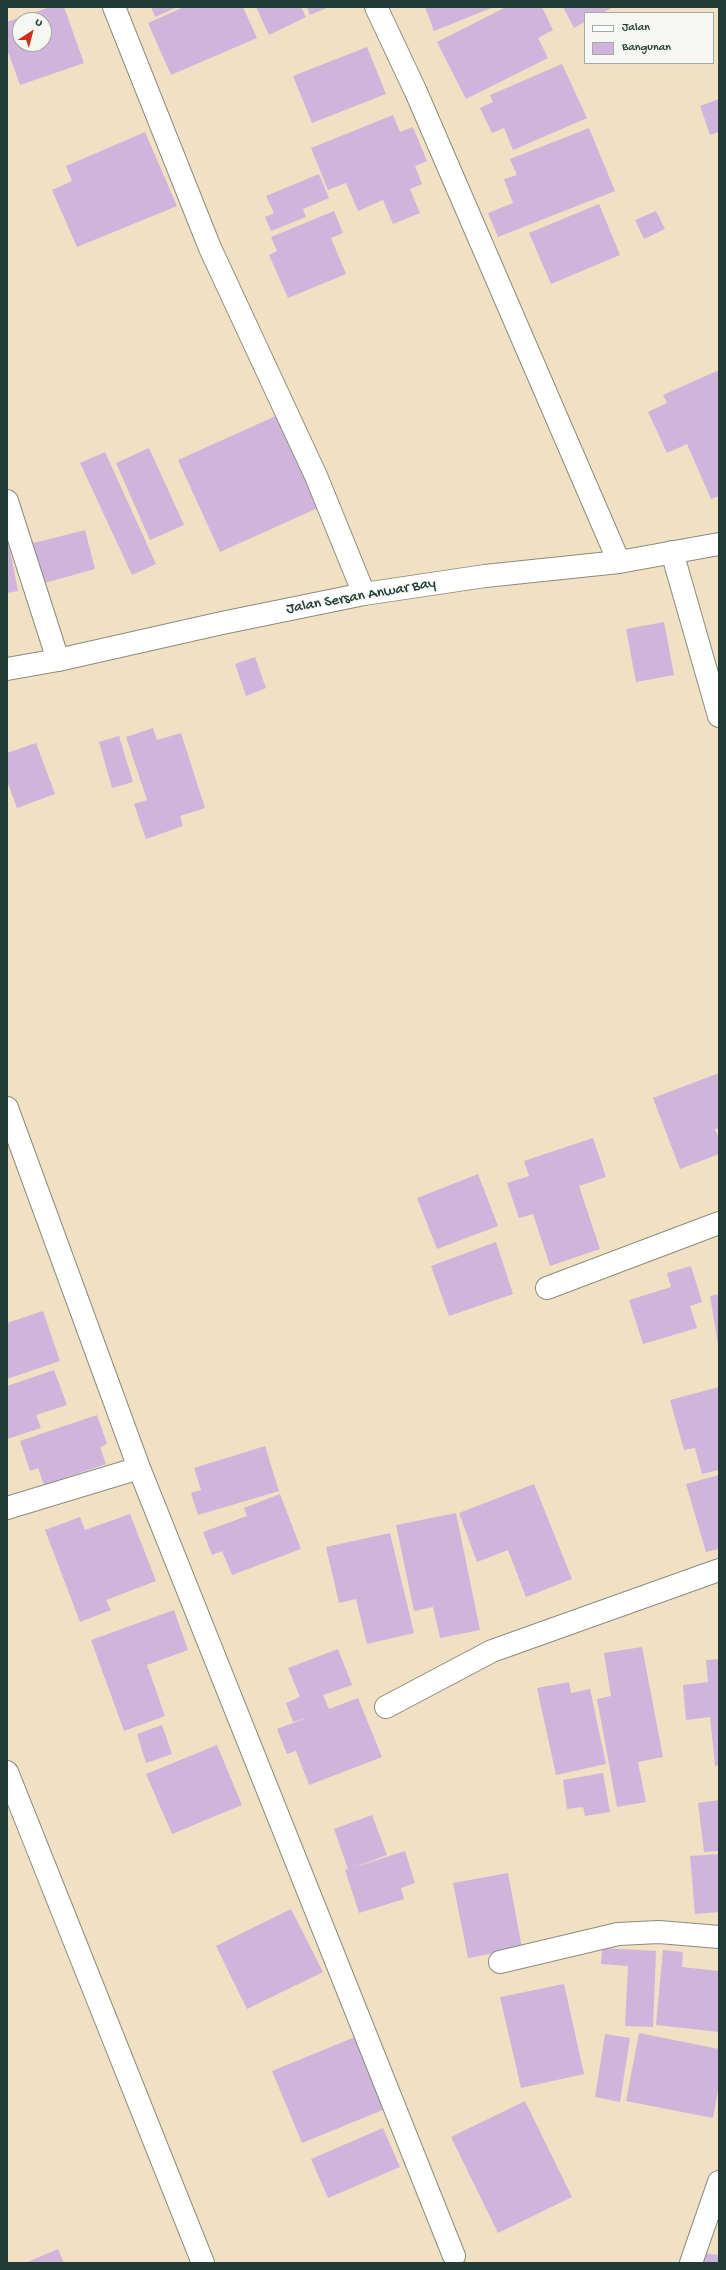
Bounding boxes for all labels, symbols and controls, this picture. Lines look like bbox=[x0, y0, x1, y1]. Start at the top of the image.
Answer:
north arrow bbox=[12, 12, 52, 52]
legend bbox=[584, 12, 714, 64]
text: U bbox=[32, 16, 45, 30]
text: Jalan bbox=[622, 21, 650, 35]
text: Bangunan bbox=[622, 41, 671, 55]
street label: Jalan Sersan Anwar Bay bbox=[285, 575, 437, 619]

